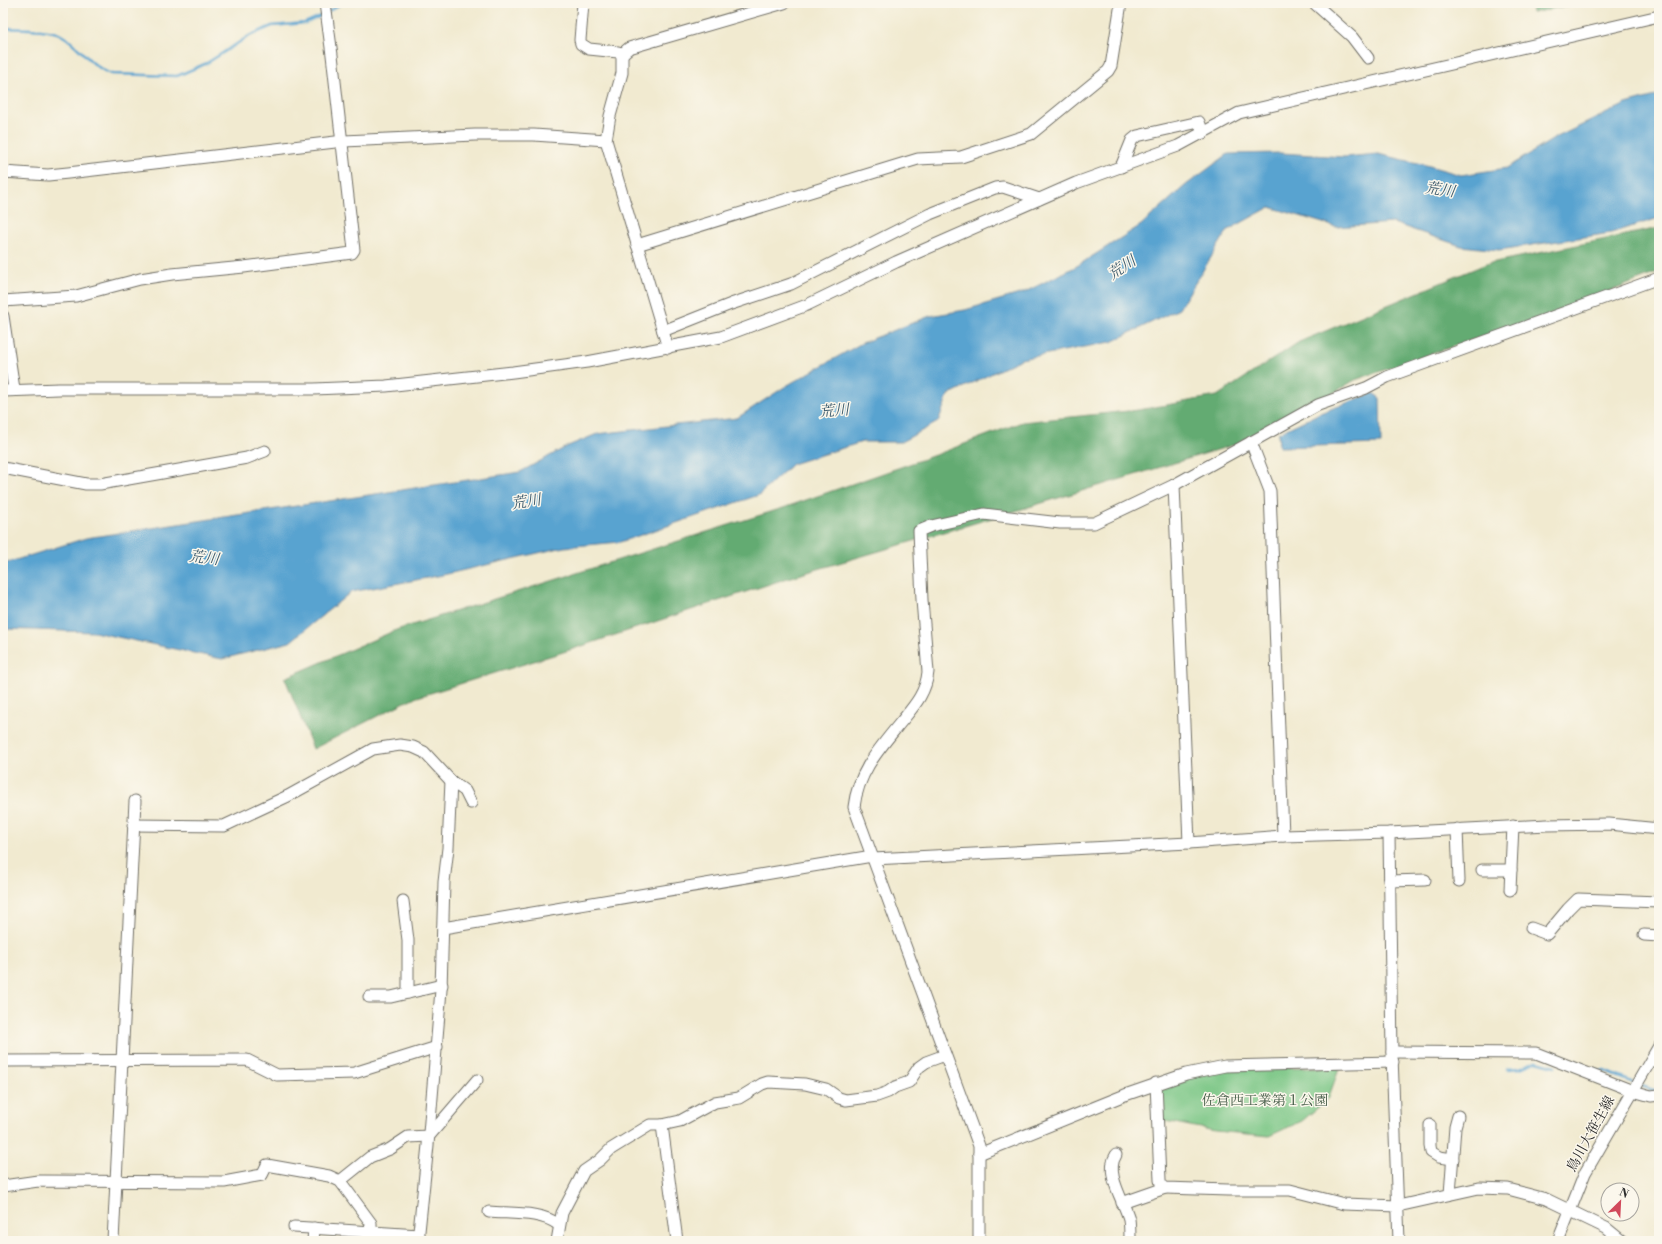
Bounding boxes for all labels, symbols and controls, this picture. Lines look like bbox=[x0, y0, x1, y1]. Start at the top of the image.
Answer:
water label: 荒川 bbox=[1424, 179, 1458, 202]
water label: 荒川 bbox=[1104, 251, 1141, 284]
water label: 荒川 bbox=[818, 400, 852, 422]
water label: 荒川 bbox=[510, 490, 544, 514]
water label: 荒川 bbox=[188, 547, 222, 570]
park label: 佐倉西工業第１公園 bbox=[1202, 1092, 1328, 1110]
street label: 鳥川大笹生線 bbox=[1563, 1093, 1619, 1175]
north arrow bbox=[1600, 1182, 1640, 1222]
text: N bbox=[1617, 1186, 1631, 1202]

